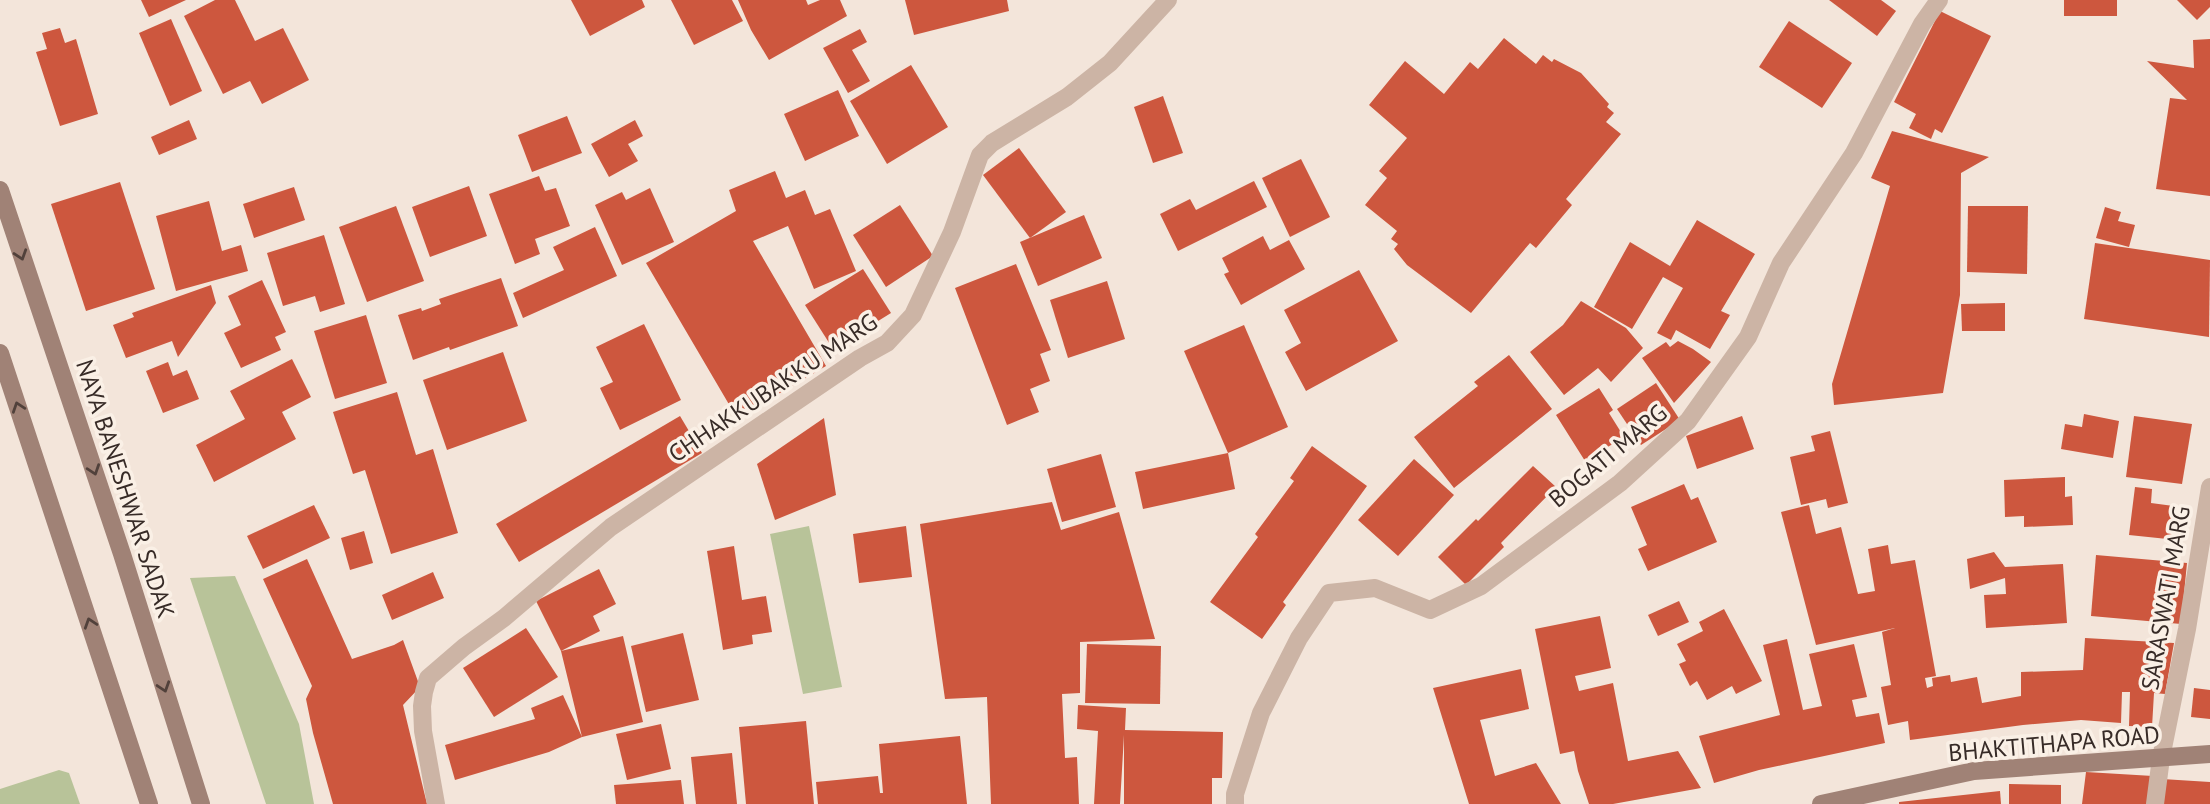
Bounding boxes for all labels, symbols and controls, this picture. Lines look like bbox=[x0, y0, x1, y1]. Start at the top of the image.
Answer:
one-way arrow bbox=[13, 248, 27, 260]
street label: CHHAKKUBAKKU MARG bbox=[662, 306, 883, 469]
street label: NAYA BANESHWAR SADAK bbox=[69, 356, 182, 622]
street label: BOGATI MARG bbox=[1542, 397, 1673, 514]
one-way arrow bbox=[12, 401, 26, 413]
one-way arrow bbox=[85, 464, 100, 476]
street label: SARASWATI MARG bbox=[2134, 503, 2197, 692]
one-way arrow bbox=[84, 617, 98, 629]
one-way arrow bbox=[156, 680, 170, 692]
street label: BHAKTITHAPA ROAD bbox=[1947, 719, 2161, 768]

